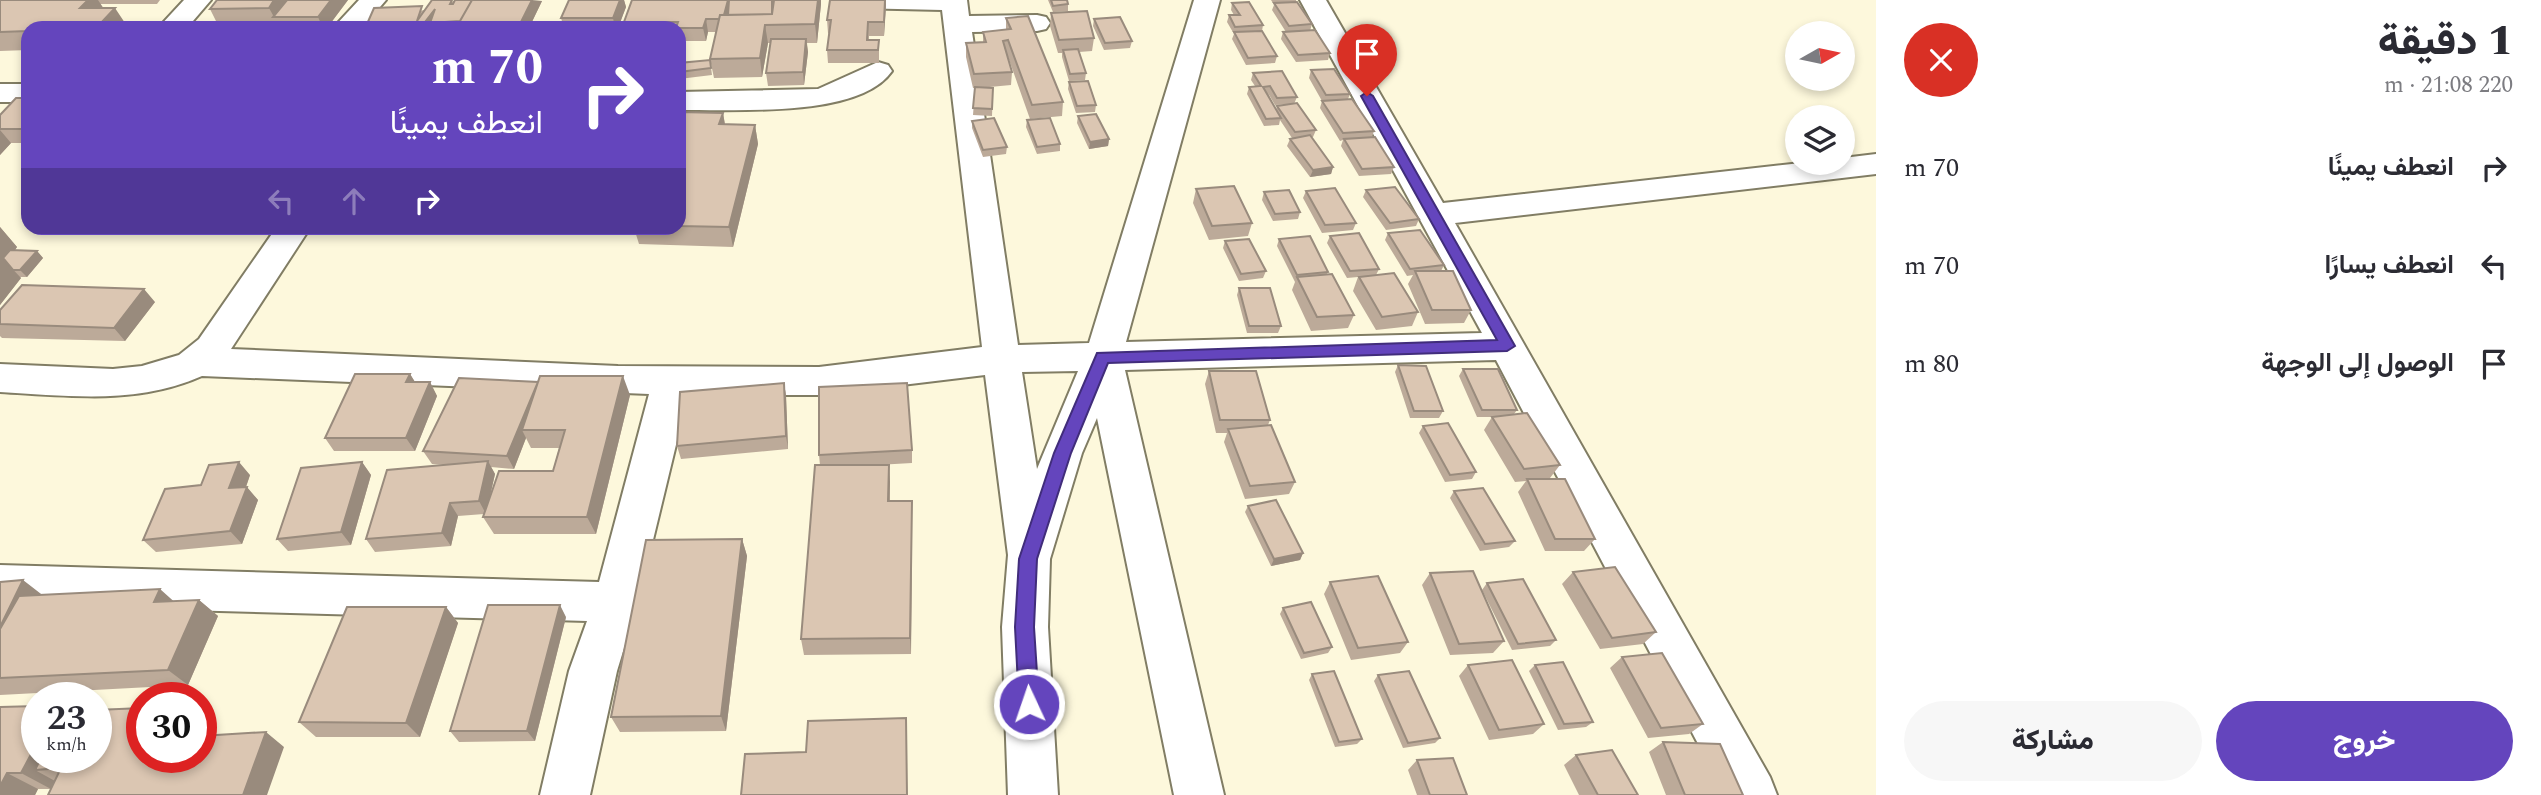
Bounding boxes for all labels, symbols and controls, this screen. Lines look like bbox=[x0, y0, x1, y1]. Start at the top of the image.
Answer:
text: 1 دقيقة bbox=[2378, 10, 2513, 73]
north arrow bbox=[1785, 21, 1855, 91]
map controls bbox=[1785, 21, 1855, 175]
button: close bbox=[1904, 23, 1978, 97]
pin bbox=[1337, 24, 1397, 96]
text: 70 m bbox=[432, 31, 543, 106]
icon: arrive bbox=[1348, 35, 1386, 73]
icon: right bbox=[567, 49, 658, 140]
text: 220 m · 21:08 bbox=[2384, 68, 2513, 103]
text: انعطف يمينًا bbox=[390, 99, 543, 148]
button: layers bbox=[1785, 105, 1855, 175]
text: انعطف يمينًا bbox=[2328, 147, 2454, 187]
text: 70 m bbox=[1904, 148, 1959, 188]
icon: right bbox=[2475, 149, 2513, 187]
icon: left bbox=[262, 182, 300, 220]
icon: ahead bbox=[335, 182, 373, 220]
icon: right bbox=[408, 182, 446, 220]
text: انعطف يسارًا bbox=[2324, 245, 2454, 285]
text: 70 m bbox=[1904, 246, 1959, 286]
icon: left bbox=[2475, 247, 2513, 285]
text: الوصول إلى الوجهة bbox=[2261, 343, 2454, 383]
text: 80 m bbox=[1904, 344, 1959, 384]
icon: arrive bbox=[2475, 345, 2513, 383]
position arrow bbox=[992, 667, 1066, 741]
speed limit sign: 30 bbox=[126, 682, 217, 773]
text: 23 bbox=[47, 692, 86, 745]
button: مشاركة bbox=[1904, 701, 2202, 781]
button: خروج bbox=[2216, 701, 2513, 781]
text: km/h bbox=[46, 731, 87, 758]

